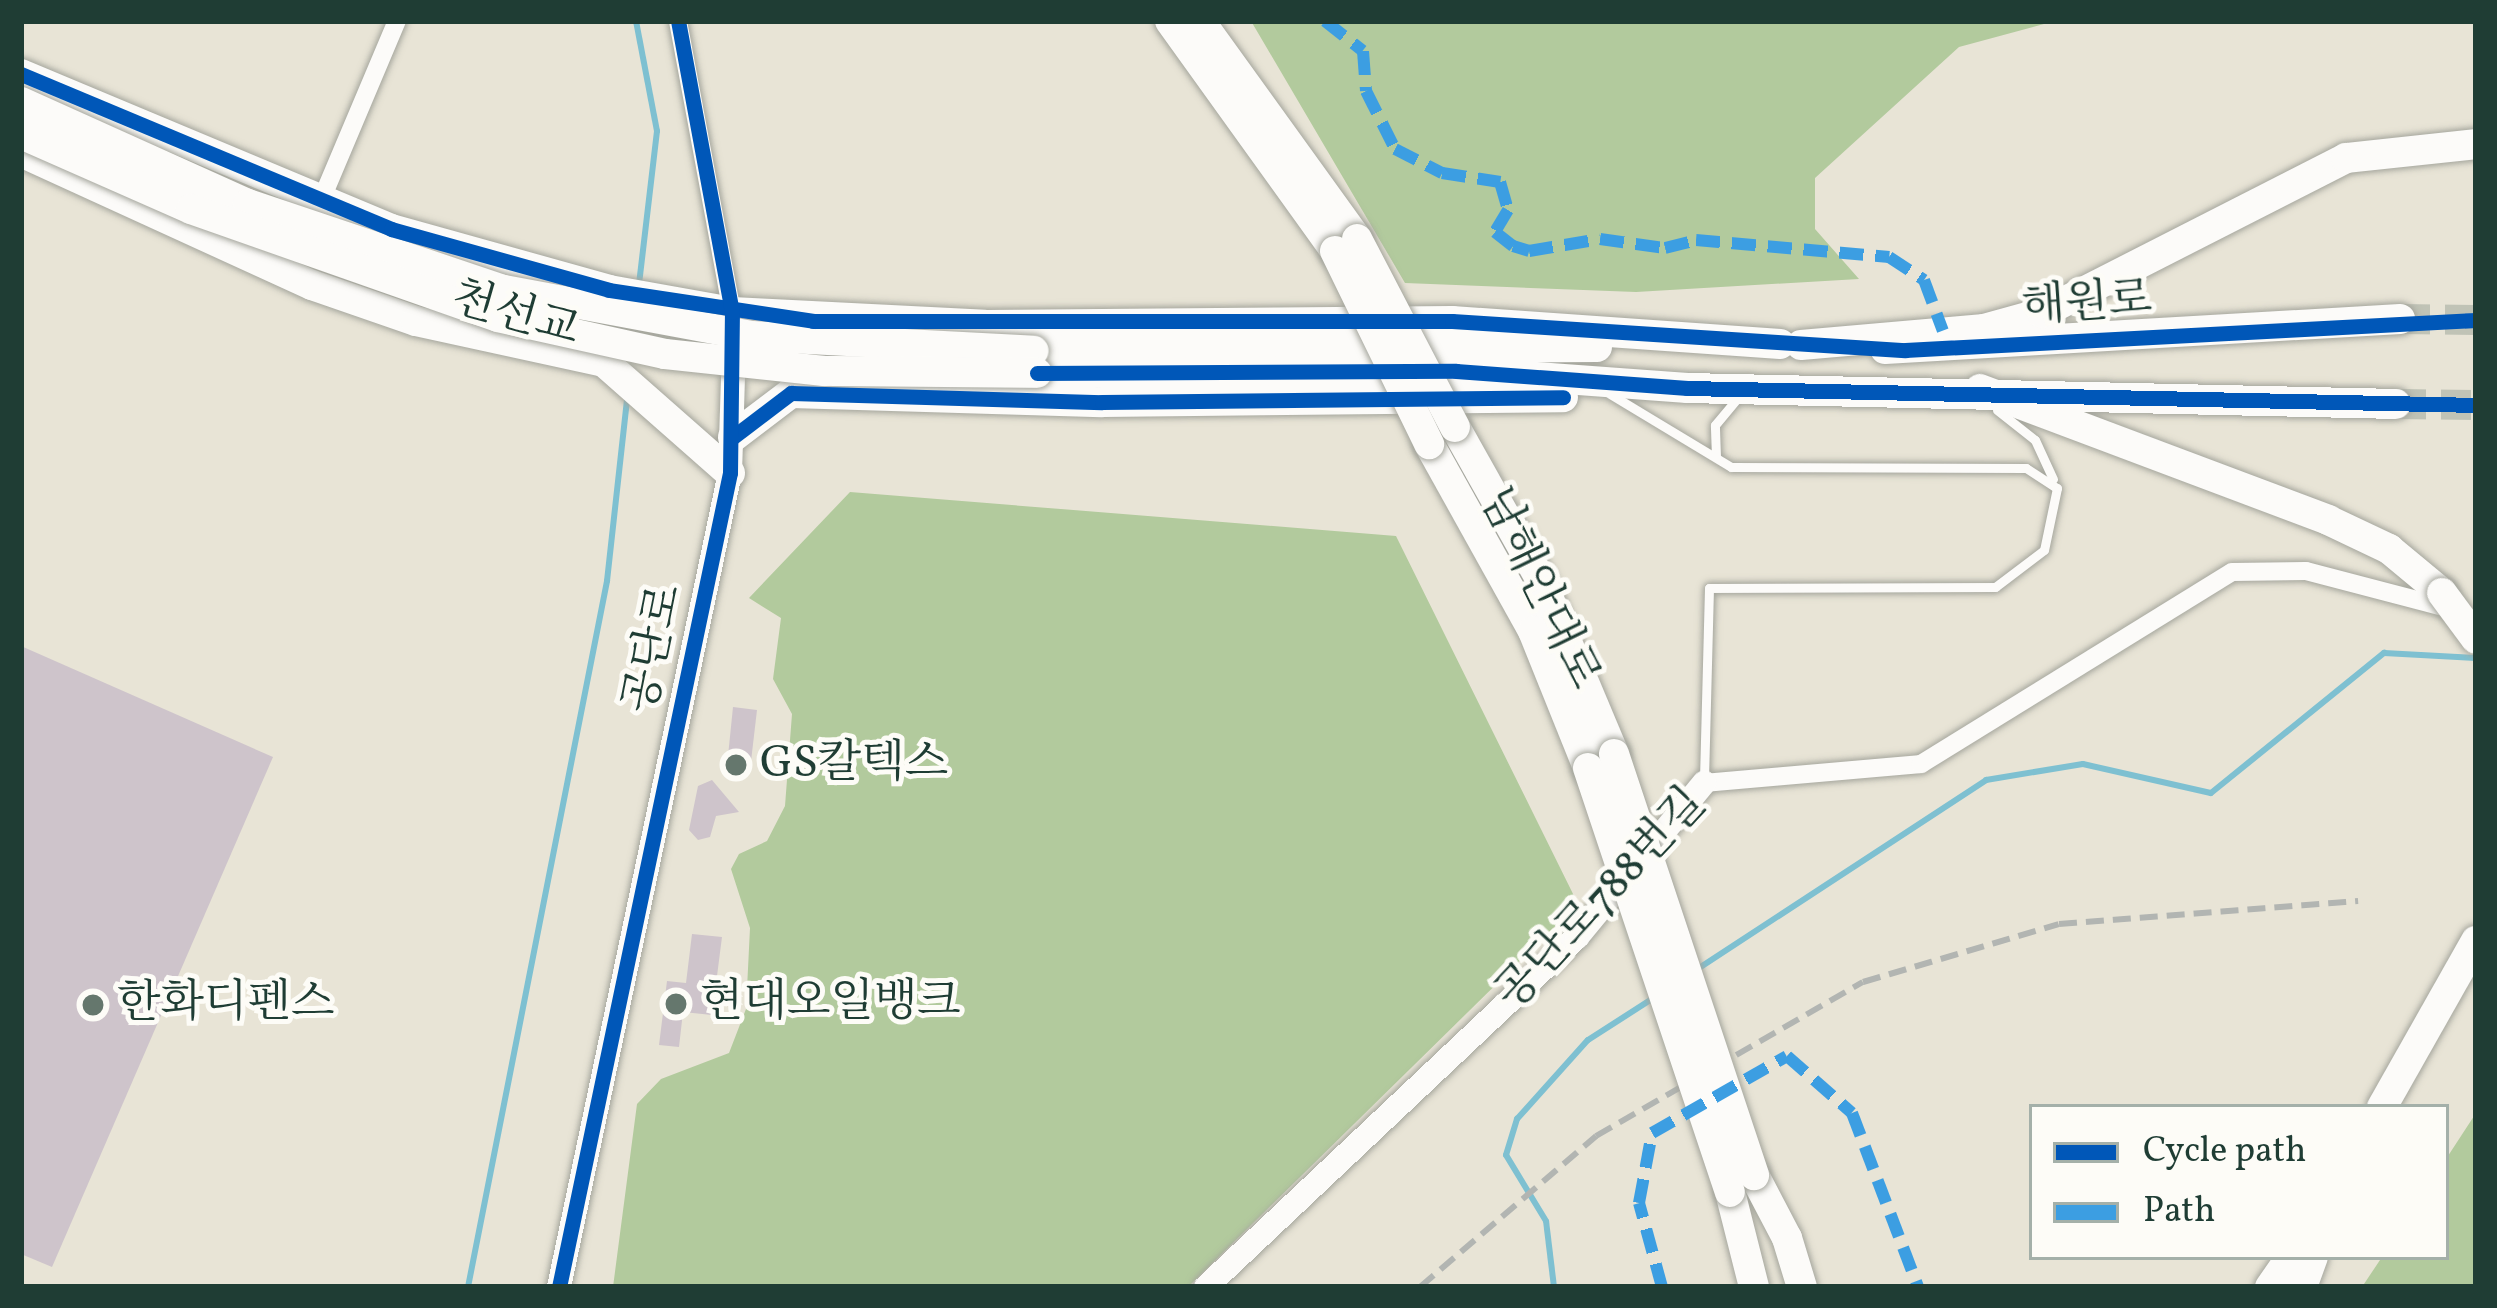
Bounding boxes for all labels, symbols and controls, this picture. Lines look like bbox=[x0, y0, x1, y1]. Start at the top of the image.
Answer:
street label: 천선교 bbox=[445, 272, 585, 360]
street label: 해원로 bbox=[2020, 274, 2154, 336]
street label: 남해안대로 bbox=[1466, 479, 1610, 699]
street label: 공단로 bbox=[615, 580, 695, 718]
place label: GS칼텍스 bbox=[760, 738, 948, 792]
marker: GS칼텍스 bbox=[723, 752, 749, 778]
street label: 공단로788번길 bbox=[1486, 778, 1718, 1022]
place label: 현대오일뱅크 bbox=[700, 977, 961, 1031]
place label: 한화디펜스 bbox=[117, 978, 334, 1032]
marker: 현대오일뱅크 bbox=[663, 991, 689, 1017]
marker: 한화디펜스 bbox=[80, 992, 106, 1018]
legend bbox=[2029, 1104, 2449, 1260]
text: Cycle path bbox=[2143, 1127, 2307, 1177]
text: Path bbox=[2143, 1187, 2215, 1237]

